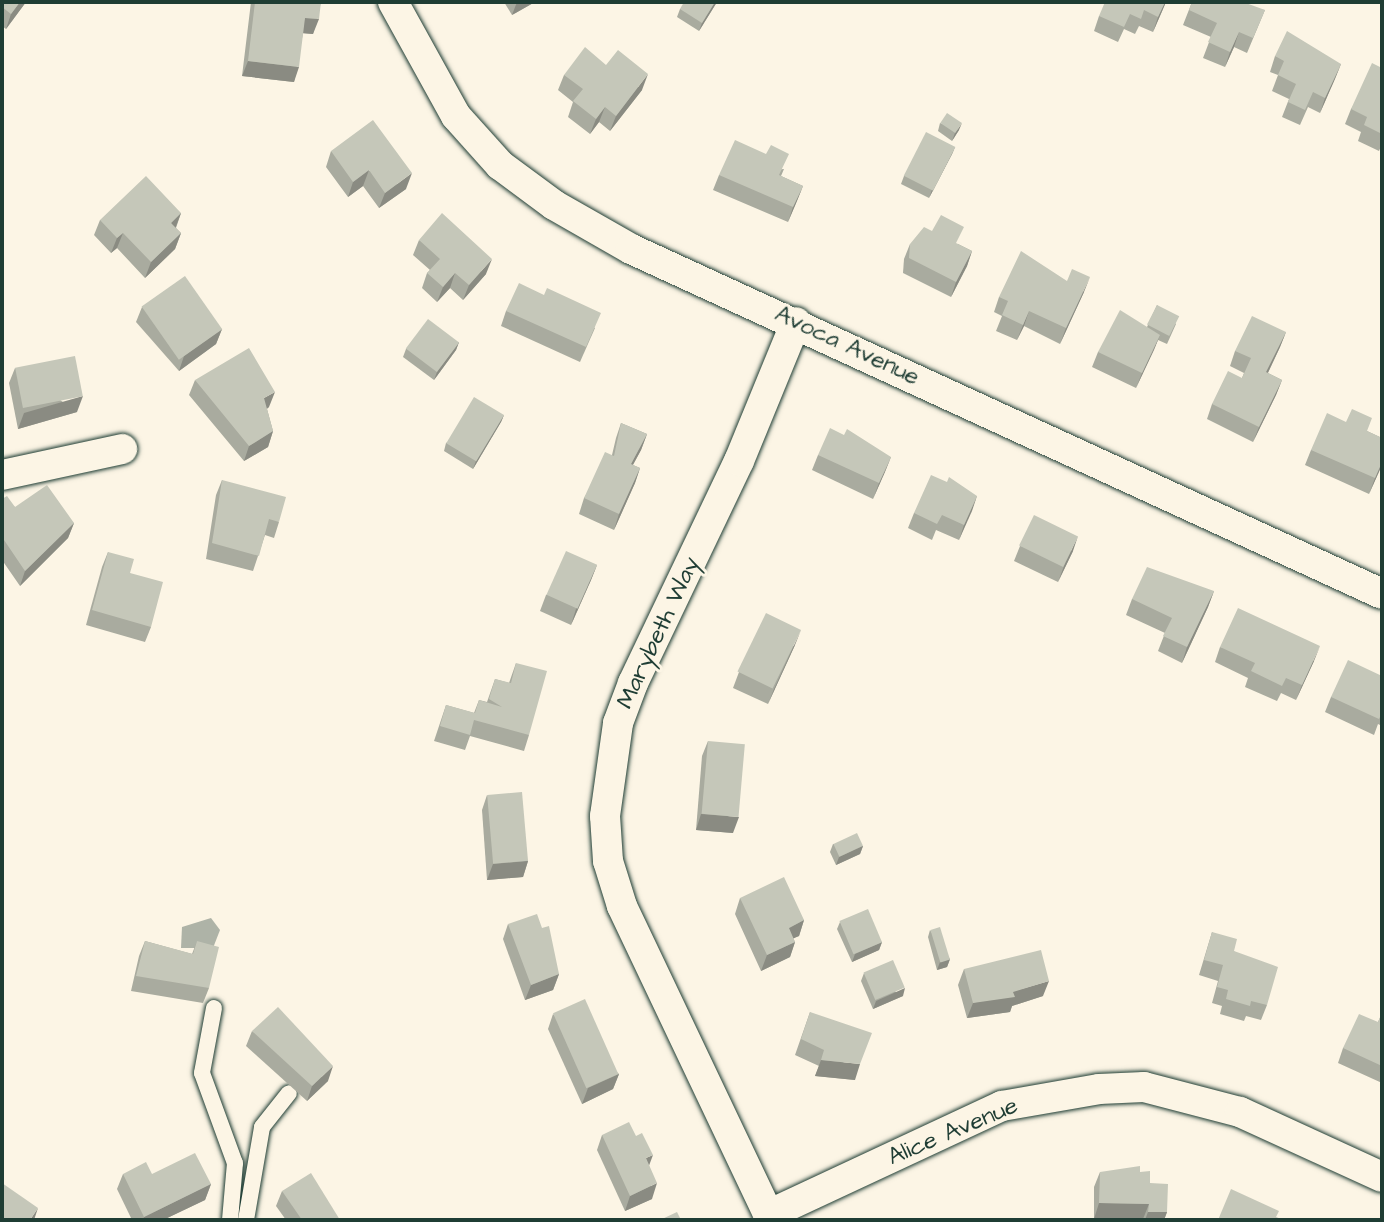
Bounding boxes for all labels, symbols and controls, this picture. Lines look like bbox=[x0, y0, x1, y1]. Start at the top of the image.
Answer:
street label: Avoca Avenue bbox=[770, 300, 924, 392]
street label: Marybeth Way bbox=[611, 553, 707, 713]
street label: Alice Avenue bbox=[884, 1092, 1022, 1172]

